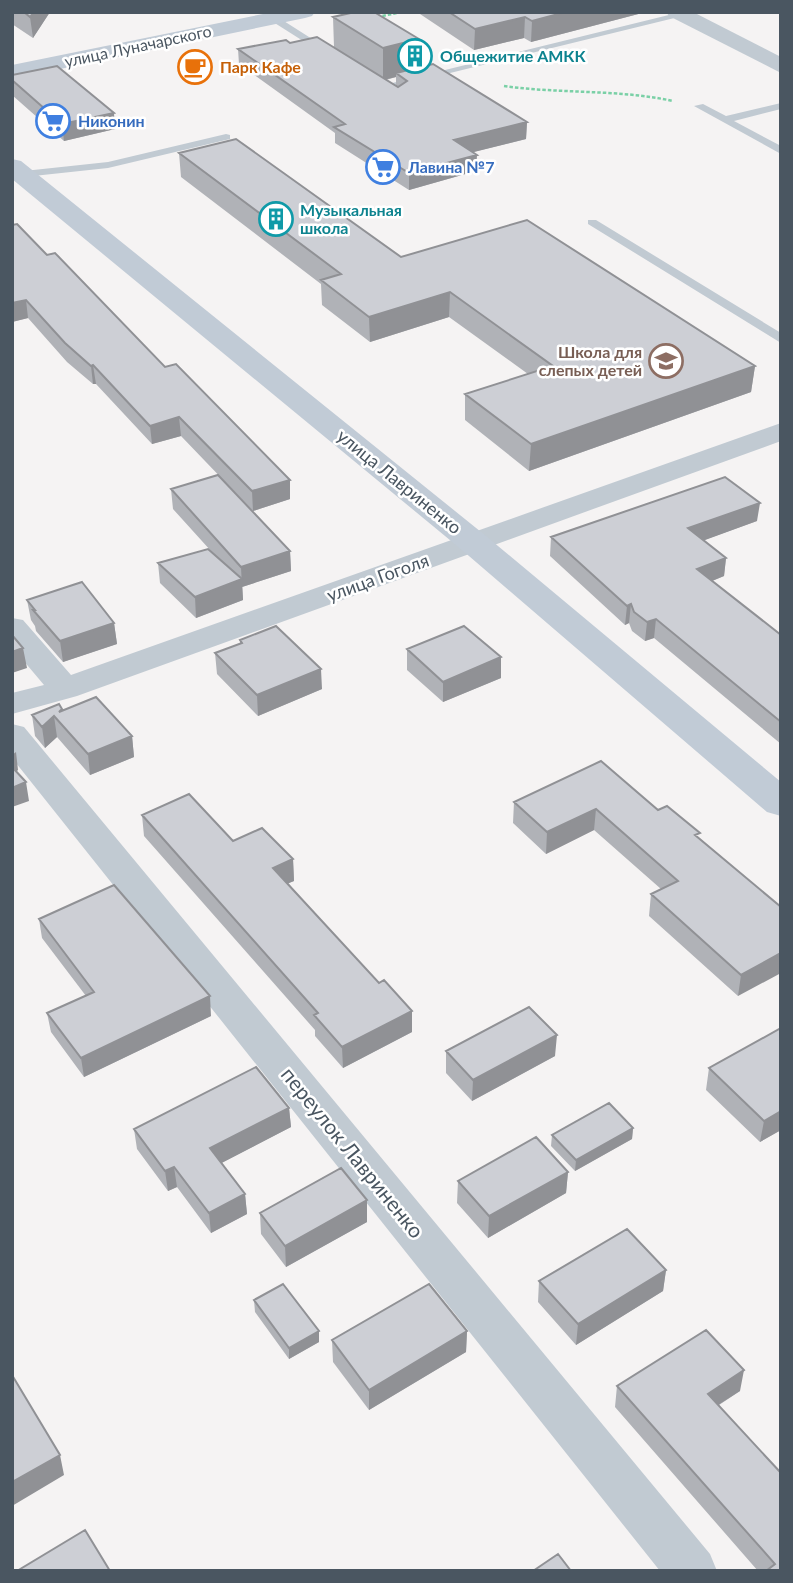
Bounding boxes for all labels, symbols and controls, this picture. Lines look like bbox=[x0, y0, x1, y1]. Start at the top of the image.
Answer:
street label: улица Луначарского bbox=[63, 21, 213, 70]
building icon: Общежитие АМКК bbox=[396, 37, 434, 75]
place label: Общежитие АМКК bbox=[440, 46, 586, 65]
cafe icon: Парк Кафе bbox=[176, 48, 214, 86]
place label: Парк Кафе bbox=[220, 57, 301, 76]
supermarket icon: Никонин bbox=[34, 102, 72, 140]
place label: Никонин bbox=[78, 111, 145, 130]
supermarket icon: Лавина №7 bbox=[364, 148, 402, 186]
place label: Лавина №7 bbox=[407, 157, 494, 176]
building icon: Музыкальная школа bbox=[257, 200, 295, 238]
place label: Музыкальная школа bbox=[300, 200, 402, 237]
place label: Школа для слепых детей bbox=[539, 342, 642, 379]
school or university icon: Школа для слепых детей bbox=[647, 342, 685, 380]
street label: улица Лавриненко bbox=[333, 424, 466, 538]
street label: улица Гоголя bbox=[324, 548, 432, 606]
street label: переулок Лавриненко bbox=[277, 1062, 430, 1243]

